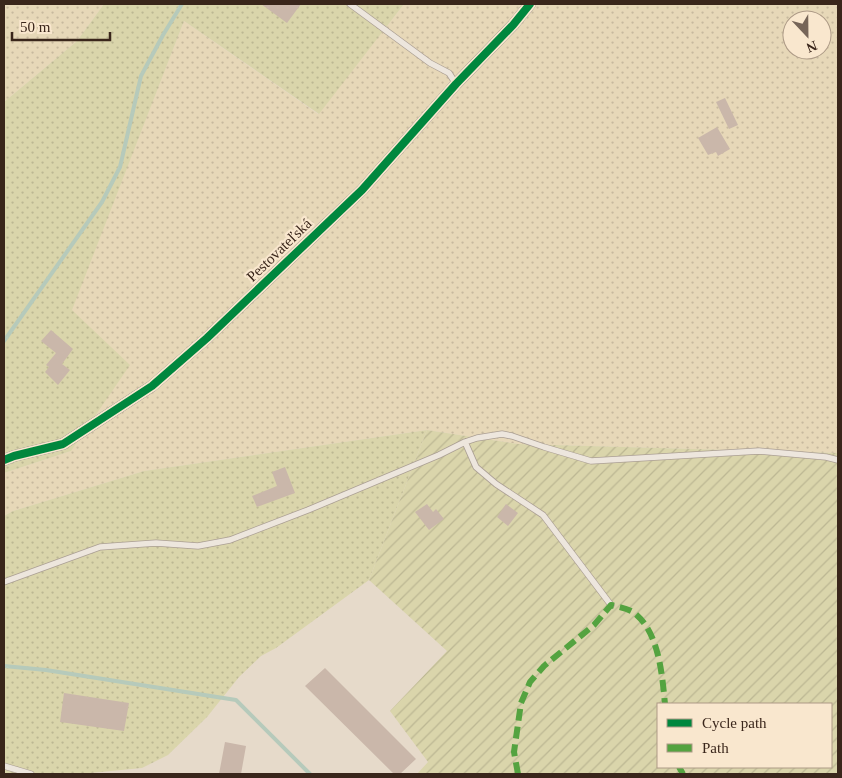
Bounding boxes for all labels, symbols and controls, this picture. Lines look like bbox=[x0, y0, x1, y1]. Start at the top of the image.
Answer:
scale bar bbox=[12, 10, 110, 42]
north arrow bbox=[782, 10, 832, 60]
text: 50 m bbox=[20, 19, 51, 35]
text: N bbox=[804, 38, 819, 55]
street label: Pestovateľská bbox=[243, 215, 315, 285]
legend bbox=[657, 703, 832, 768]
text: Cycle path bbox=[702, 715, 767, 731]
text: Path bbox=[702, 740, 729, 756]

